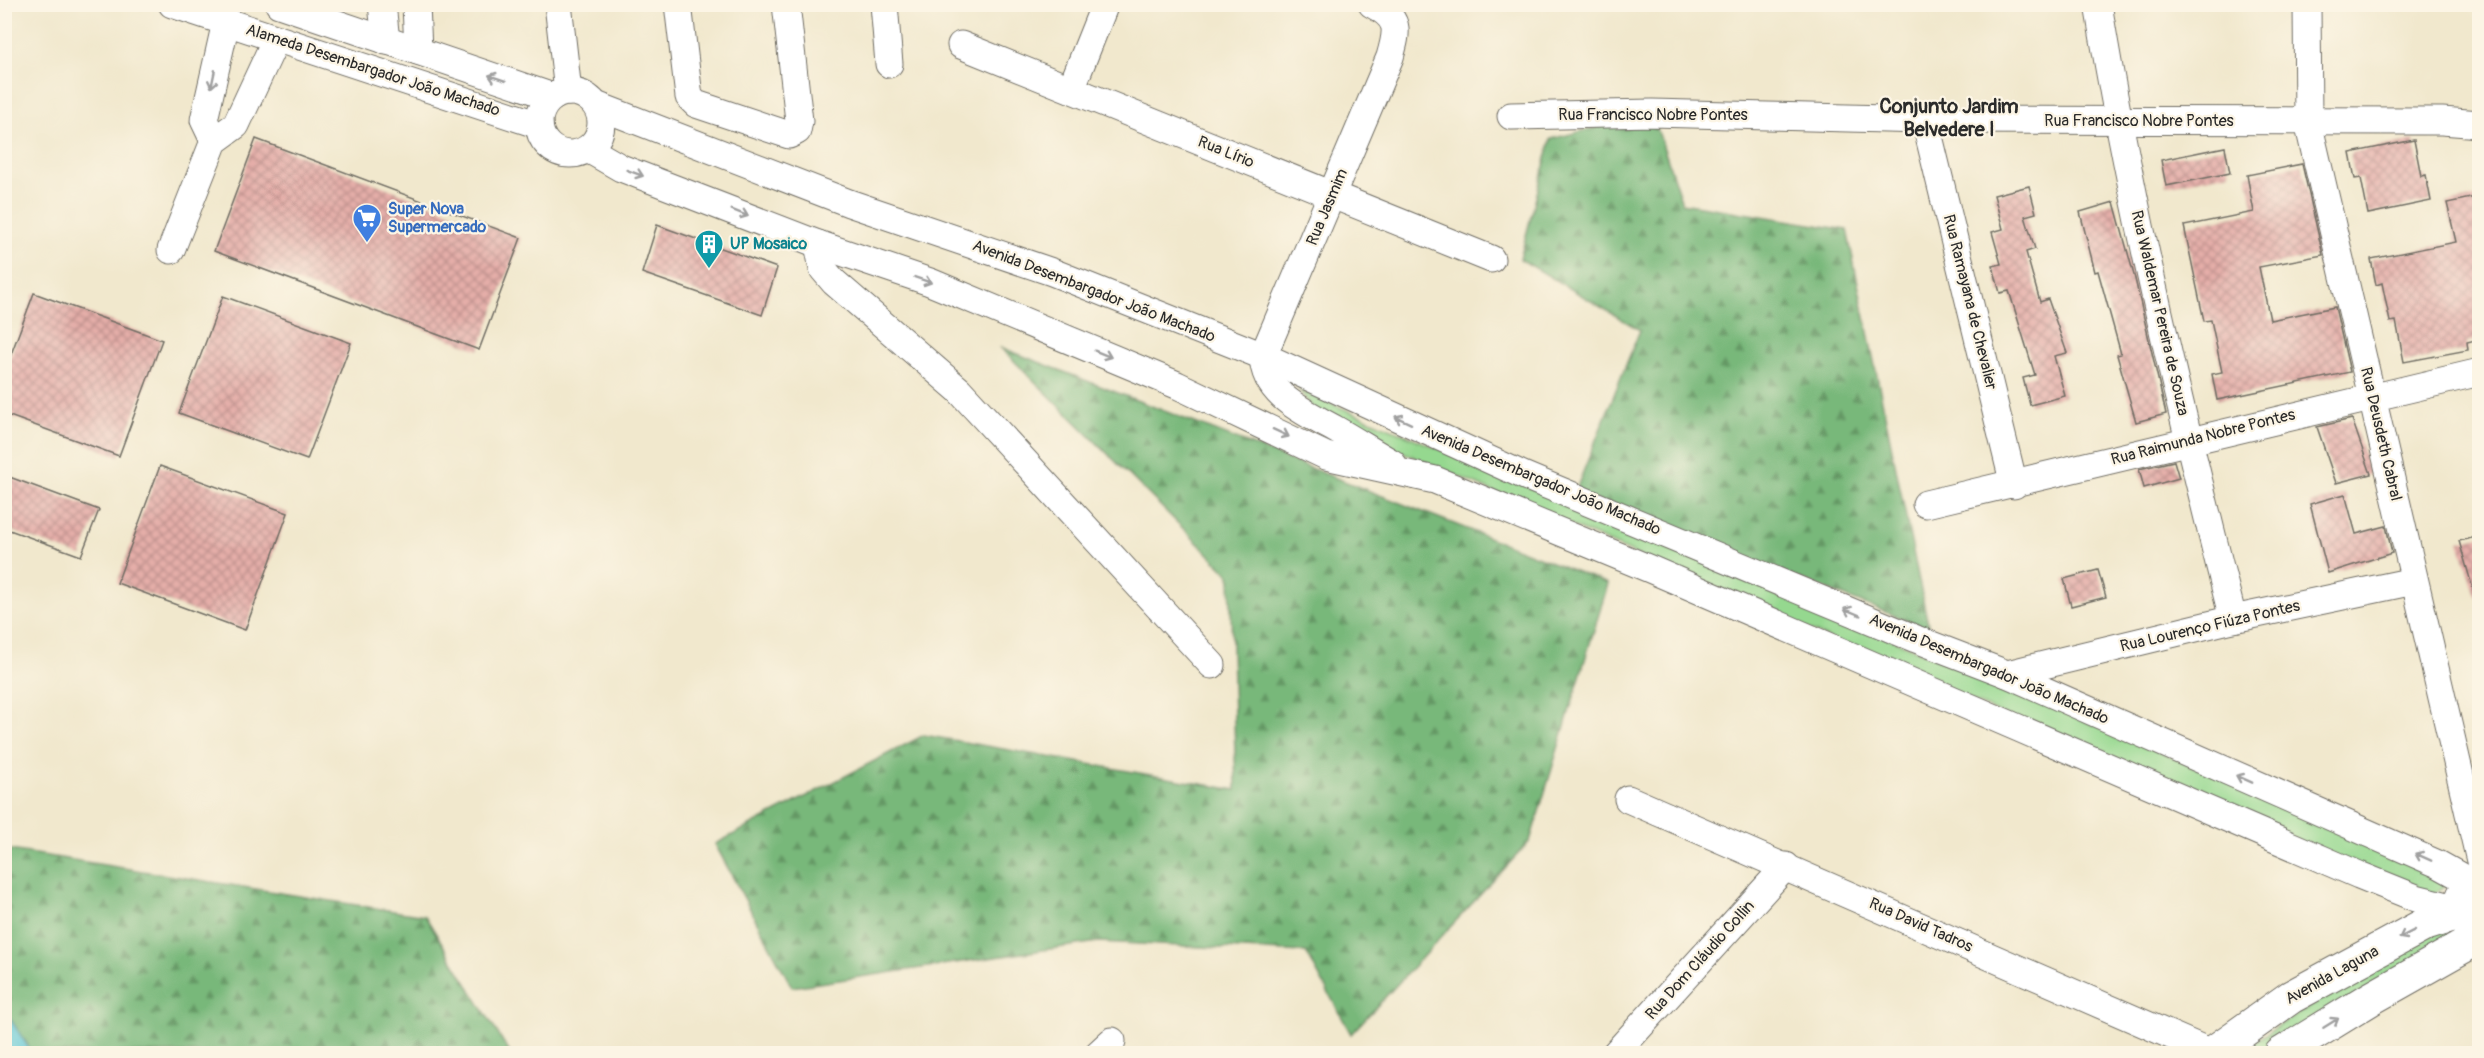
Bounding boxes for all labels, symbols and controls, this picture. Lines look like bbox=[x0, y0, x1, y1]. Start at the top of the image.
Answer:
street label: Alameda Desembargador João Machado bbox=[243, 19, 503, 121]
one-way arrow bbox=[207, 70, 219, 89]
one-way arrow bbox=[488, 72, 507, 83]
district label: Conjunto Jardim Belvedere I bbox=[1880, 94, 2019, 142]
street label: Rua Francisco Nobre Pontes bbox=[1558, 105, 1748, 125]
street label: Rua Francisco Nobre Pontes bbox=[2044, 111, 2234, 131]
street label: Rua Lírio bbox=[1195, 132, 1257, 172]
street label: Rua Jasmim bbox=[1302, 166, 1352, 248]
one-way arrow bbox=[626, 168, 644, 179]
place label: Super Nova Supermercado bbox=[388, 199, 486, 237]
supermarket icon: Super Nova Supermercado bbox=[351, 202, 383, 244]
one-way arrow bbox=[730, 208, 749, 219]
street label: Rua Waldemar Pereira de Souza bbox=[2127, 208, 2193, 418]
street label: Rua Ramayana de Chevalier bbox=[1939, 212, 2002, 392]
building icon: UP Mosaico bbox=[693, 228, 725, 270]
place label: UP Mosaico bbox=[730, 234, 808, 254]
street label: Avenida Desembargador João Machado bbox=[970, 235, 1219, 347]
one-way arrow bbox=[913, 275, 932, 286]
one-way arrow bbox=[1094, 349, 1112, 360]
street label: Rua Deusdeth Cabral bbox=[2356, 365, 2406, 503]
street label: Rua Raimunda Nobre Pontes bbox=[2109, 404, 2297, 470]
one-way arrow bbox=[1394, 413, 1412, 425]
street label: Avenida Desembargador João Machado bbox=[1418, 420, 1664, 540]
one-way arrow bbox=[1272, 428, 1290, 440]
street label: Rua Lourenço Fiúza Pontes bbox=[2118, 596, 2302, 656]
one-way arrow bbox=[1843, 606, 1862, 617]
street label: Avenida Desembargador João Machado bbox=[1866, 609, 2112, 729]
one-way arrow bbox=[2235, 772, 2253, 783]
one-way arrow bbox=[2414, 851, 2432, 862]
street label: Rua David Tadros bbox=[1866, 893, 1976, 957]
street label: Rua Dom Cláudio Collin bbox=[1641, 896, 1759, 1024]
one-way arrow bbox=[2398, 929, 2416, 940]
street label: Avenida Laguna bbox=[2282, 941, 2382, 1009]
one-way arrow bbox=[2322, 1016, 2339, 1028]

